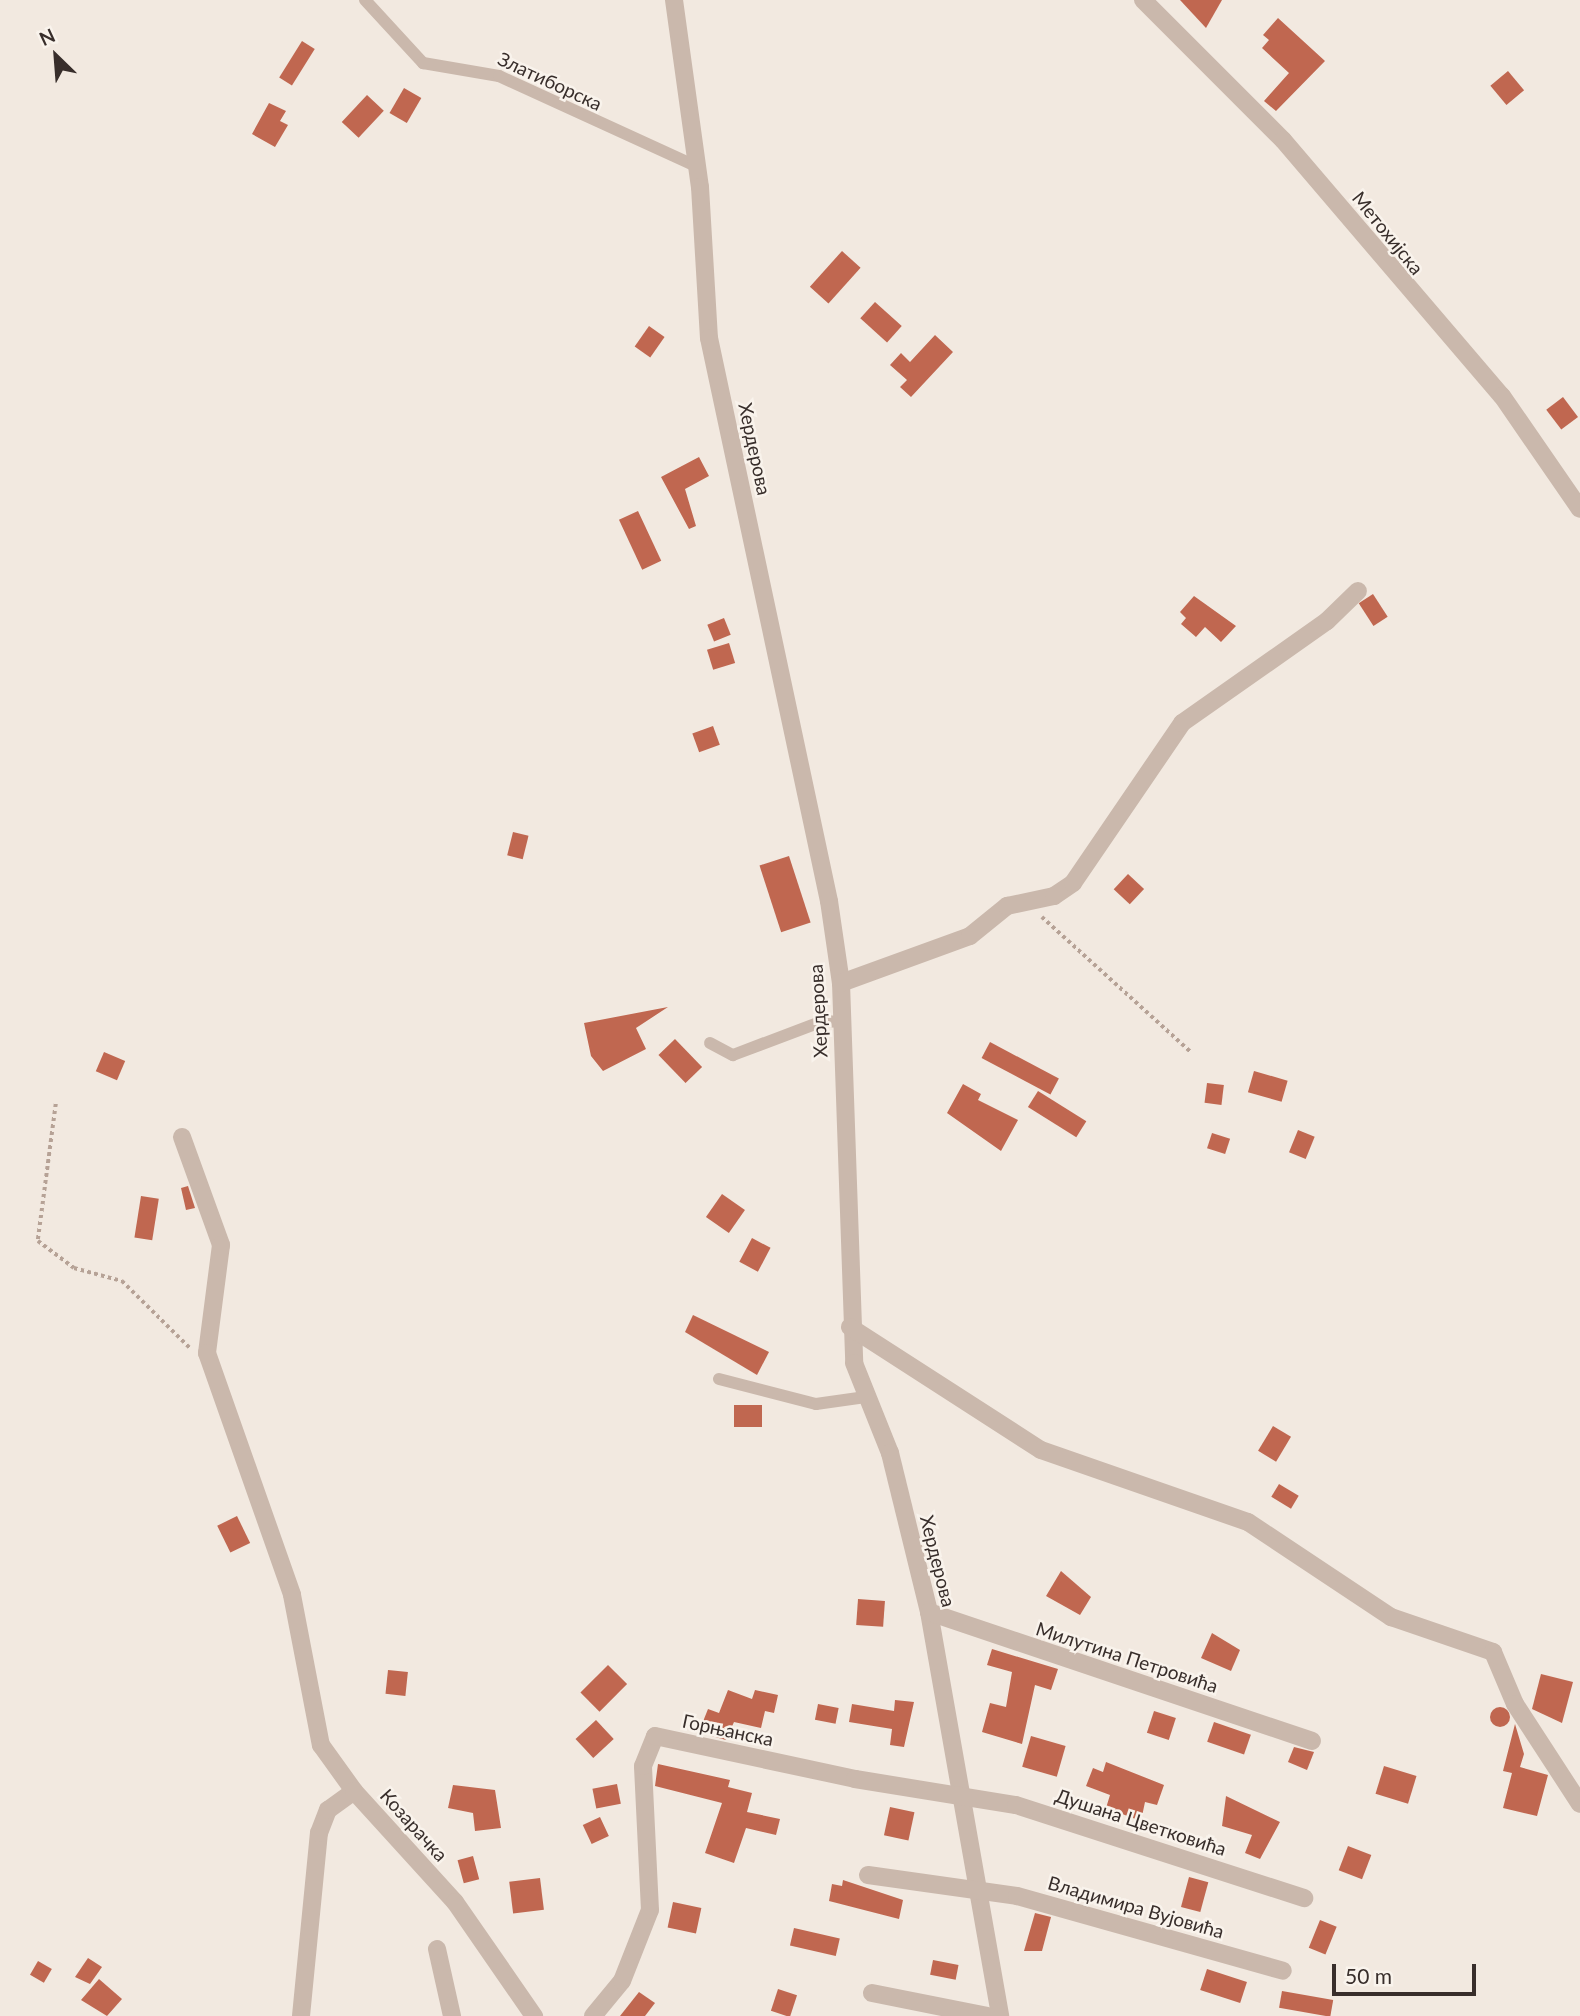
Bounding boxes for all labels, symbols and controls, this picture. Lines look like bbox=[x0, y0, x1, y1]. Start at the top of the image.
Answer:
north arrow bbox=[21, 21, 91, 91]
text: N bbox=[35, 23, 58, 50]
street label: Златиборска bbox=[494, 47, 606, 115]
street label: Метохијска bbox=[1348, 187, 1428, 279]
street label: Хердерова bbox=[734, 401, 776, 497]
street label: Хердерова bbox=[804, 964, 832, 1058]
street label: Хердерова bbox=[916, 1513, 960, 1609]
street label: Милутина Петровића bbox=[1033, 1617, 1221, 1697]
street label: Горњанска bbox=[680, 1709, 776, 1751]
street label: Козарачка bbox=[376, 1784, 452, 1866]
street label: Душана Цветковића bbox=[1053, 1784, 1229, 1860]
street label: Владимира Вујовића bbox=[1045, 1871, 1227, 1943]
scale bar bbox=[1335, 1950, 1478, 1994]
text: 50 m bbox=[1345, 1963, 1392, 1988]

